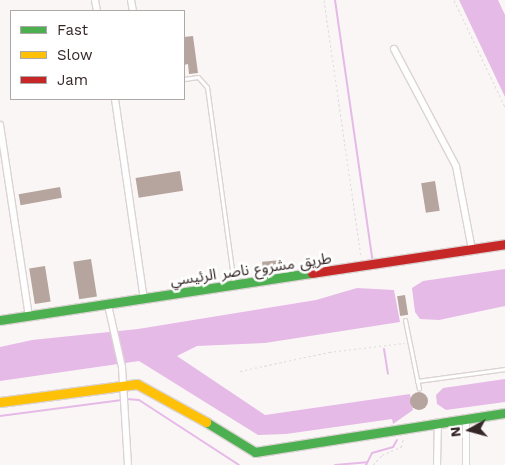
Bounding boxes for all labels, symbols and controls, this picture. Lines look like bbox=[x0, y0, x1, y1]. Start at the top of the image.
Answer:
legend bbox=[10, 10, 185, 100]
text: Fast bbox=[57, 21, 88, 39]
text: Slow bbox=[57, 46, 93, 64]
text: Jam bbox=[57, 71, 88, 89]
street label: طريق مشروع ناصر الرئيسي bbox=[169, 250, 333, 290]
north arrow bbox=[445, 405, 495, 455]
text: N bbox=[447, 426, 464, 438]

